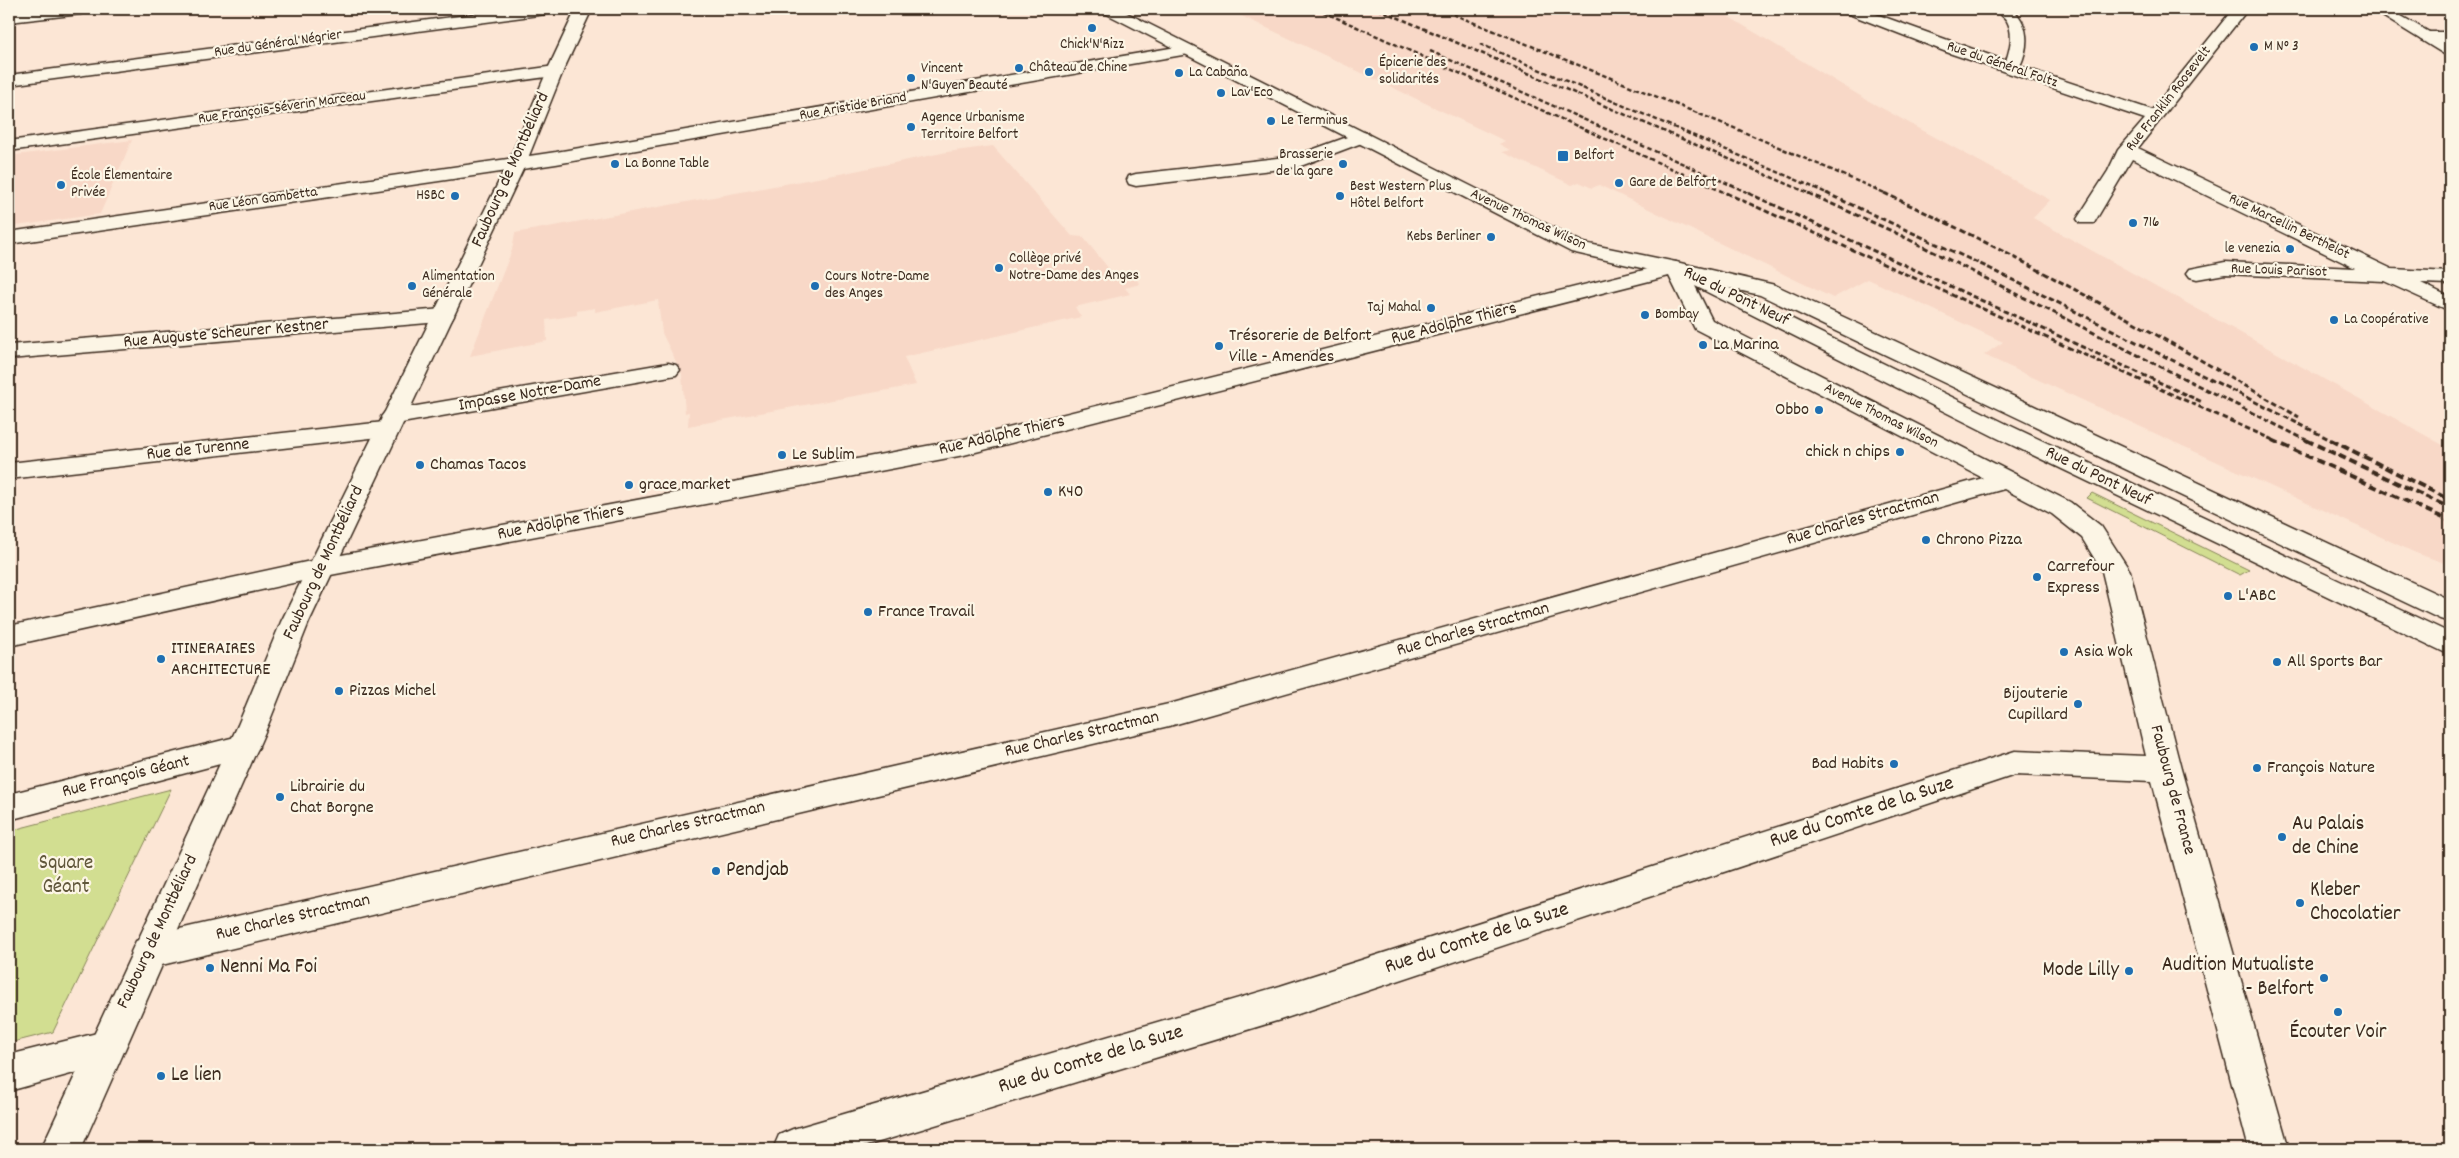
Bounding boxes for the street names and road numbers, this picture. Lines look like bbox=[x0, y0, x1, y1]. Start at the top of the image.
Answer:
street label: Rue du Général Négrier bbox=[213, 24, 344, 64]
street label: Rue du Général Foltz bbox=[1944, 36, 2061, 94]
street label: Rue Franklin Roosevelt bbox=[2121, 41, 2217, 156]
street label: Rue François-Séverin Marceau bbox=[197, 85, 367, 131]
street label: Rue Aristide Briand bbox=[798, 87, 908, 127]
street label: Faubourg de Montbéliard bbox=[466, 89, 556, 251]
street label: Rue Léon Gambetta bbox=[207, 181, 320, 219]
street label: Avenue Thomas Wilson bbox=[1466, 183, 1590, 257]
street label: Rue Marcellin Berthelot bbox=[2225, 188, 2354, 266]
street label: Rue Louis Parisot bbox=[2231, 258, 2328, 284]
street label: Rue du Pont Neuf bbox=[1679, 261, 1794, 334]
street label: Rue Adolphe Thiers bbox=[1389, 296, 1519, 352]
street label: Rue Auguste Scheurer Kestner bbox=[122, 313, 330, 355]
street label: Impasse Notre-Dame bbox=[457, 369, 603, 419]
street label: Avenue Thomas Wilson bbox=[1820, 378, 1942, 454]
street label: Rue Adolphe Thiers bbox=[937, 409, 1067, 463]
street label: Rue de Turenne bbox=[145, 432, 251, 468]
street label: Rue du Pont Neuf bbox=[2041, 441, 2156, 514]
street label: Faubourg de Montbéliard bbox=[277, 482, 371, 644]
street label: Rue Charles Stractman bbox=[1784, 485, 1942, 553]
street label: Rue Adolphe Thiers bbox=[495, 498, 627, 548]
street label: Rue Charles Stractman bbox=[1394, 596, 1552, 664]
street label: Rue Charles Stractman bbox=[1002, 705, 1162, 765]
street label: Faubourg de France bbox=[2143, 722, 2201, 858]
street label: Rue François Géant bbox=[60, 749, 193, 805]
street label: Rue du Comte de la Suze bbox=[1766, 769, 1958, 857]
street label: Rue Charles Stractman bbox=[608, 795, 768, 855]
street label: Faubourg de Montbéliard bbox=[111, 851, 205, 1013]
street label: Rue Charles Stractman bbox=[213, 888, 373, 948]
street label: Rue du Comte de la Suze bbox=[1381, 895, 1573, 983]
street label: Rue du Comte de la Suze bbox=[995, 1018, 1187, 1102]

